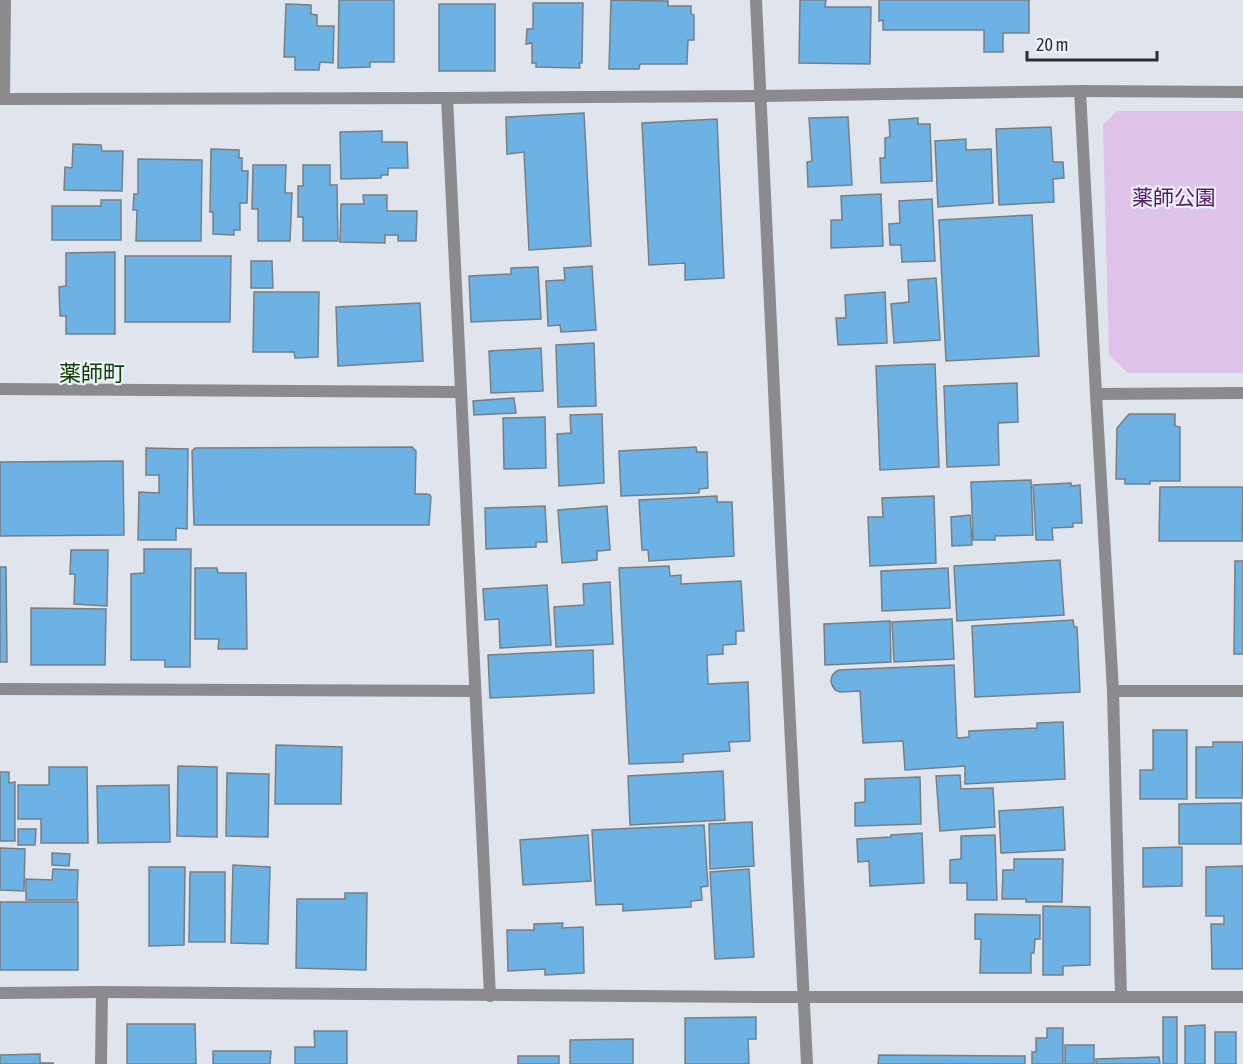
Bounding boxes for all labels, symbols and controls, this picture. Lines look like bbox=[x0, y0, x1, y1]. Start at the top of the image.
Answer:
scale bar bbox=[1027, 24, 1158, 62]
text: 20 m bbox=[1036, 34, 1068, 55]
park label: 薬師公園 bbox=[1132, 185, 1216, 209]
district label: 薬師町 bbox=[59, 360, 125, 386]

